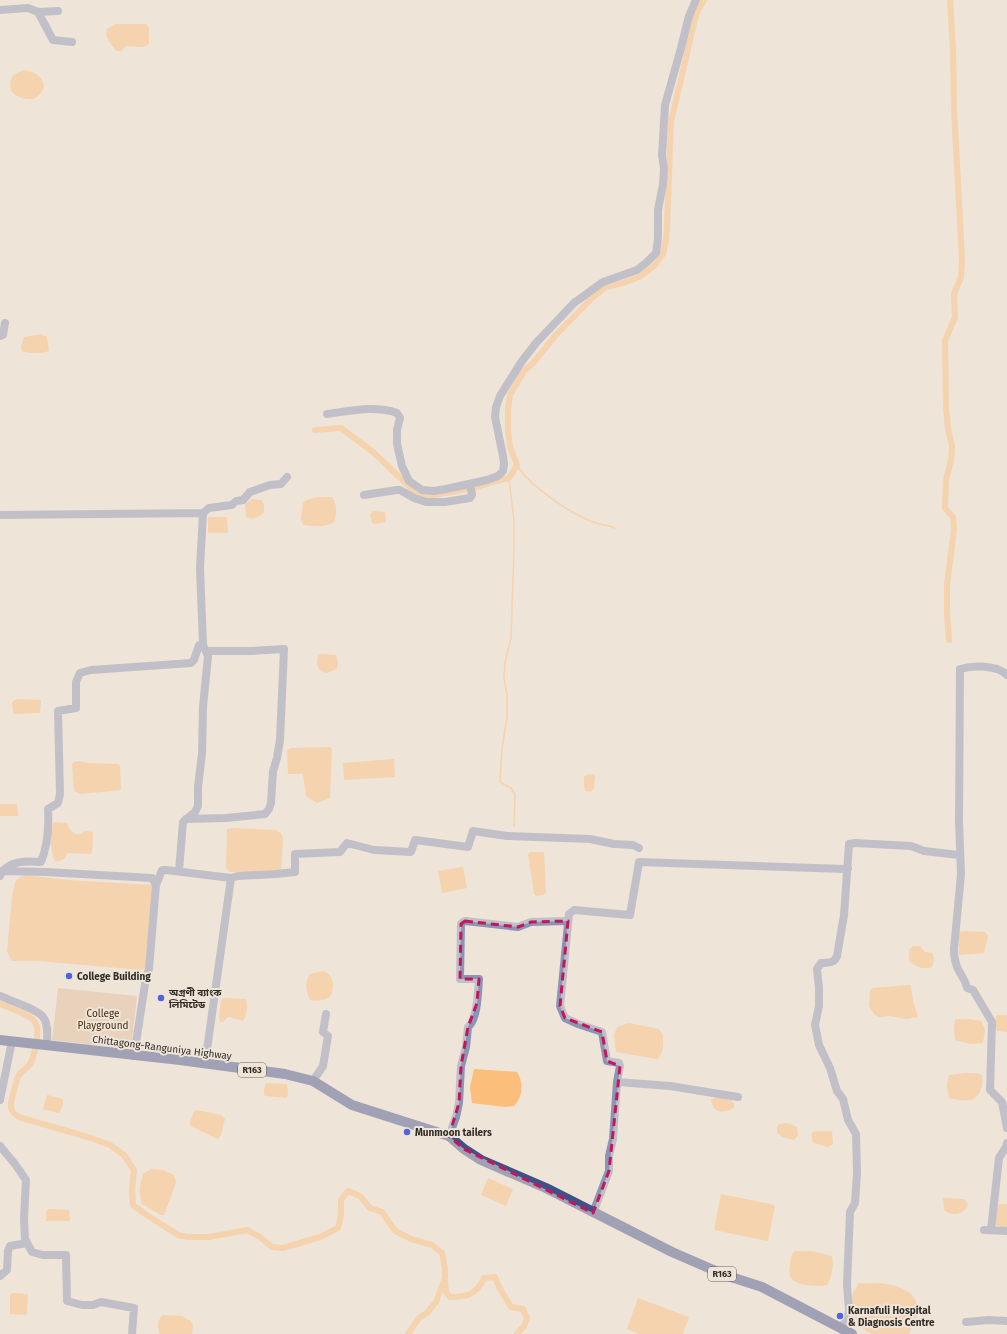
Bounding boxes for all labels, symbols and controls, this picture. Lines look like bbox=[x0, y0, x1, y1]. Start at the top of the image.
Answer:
marker: College Building bbox=[64, 971, 74, 981]
place label: College Building bbox=[77, 971, 151, 983]
place label: অগ্রণী ব্যাংক লিমিটেড bbox=[168, 987, 222, 1011]
marker: অগ্রণী ব্যাংক লিমিটেড bbox=[156, 993, 166, 1003]
park label: College Playground bbox=[77, 1008, 129, 1032]
street label: Chittagong-Ranguniya Highway bbox=[92, 1033, 232, 1062]
road number: R163 bbox=[238, 1063, 266, 1077]
marker: Munmoon tailers bbox=[402, 1127, 412, 1137]
place label: Munmoon tailers bbox=[415, 1127, 492, 1139]
road number: R163 bbox=[708, 1267, 736, 1281]
place label: Karnafuli Hospital & Diagnosis Centre bbox=[848, 1305, 935, 1329]
marker: Karnafuli Hospital & Diagnosis Centre bbox=[835, 1311, 845, 1321]

